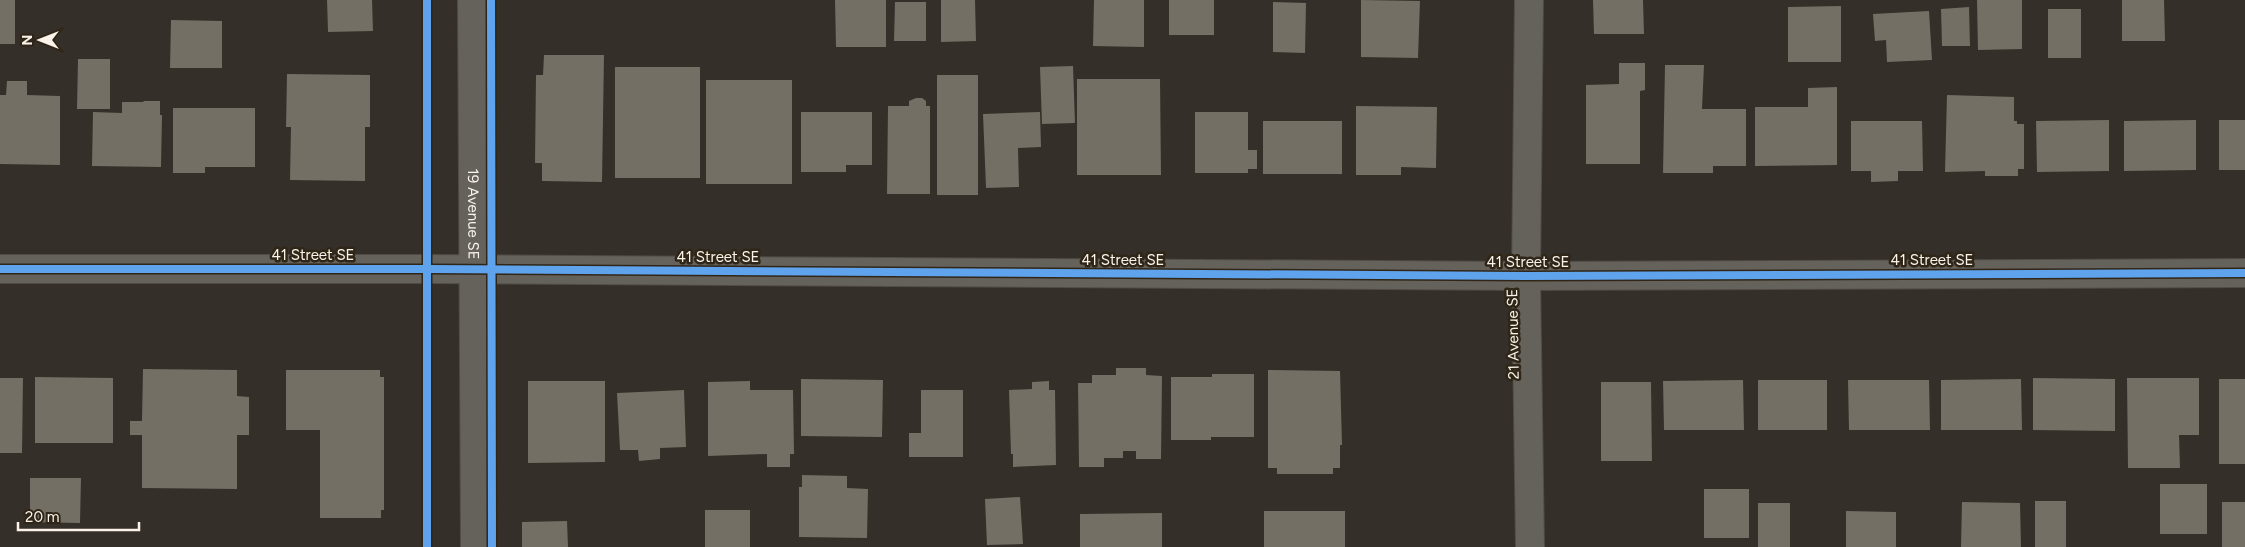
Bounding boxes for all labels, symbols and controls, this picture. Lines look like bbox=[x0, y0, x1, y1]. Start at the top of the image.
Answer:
north arrow bbox=[15, 15, 65, 65]
text: N bbox=[19, 35, 36, 45]
street label: 19 Avenue SE bbox=[464, 168, 482, 260]
street label: 41 Street SE bbox=[271, 246, 355, 264]
street label: 41 Street SE bbox=[676, 248, 760, 266]
street label: 41 Street SE bbox=[1081, 251, 1165, 269]
street label: 41 Street SE bbox=[1890, 251, 1974, 269]
street label: 41 Street SE bbox=[1486, 253, 1570, 271]
street label: 21 Avenue SE bbox=[1503, 288, 1523, 380]
scale bar bbox=[18, 500, 139, 532]
text: 20 m bbox=[25, 508, 59, 526]

